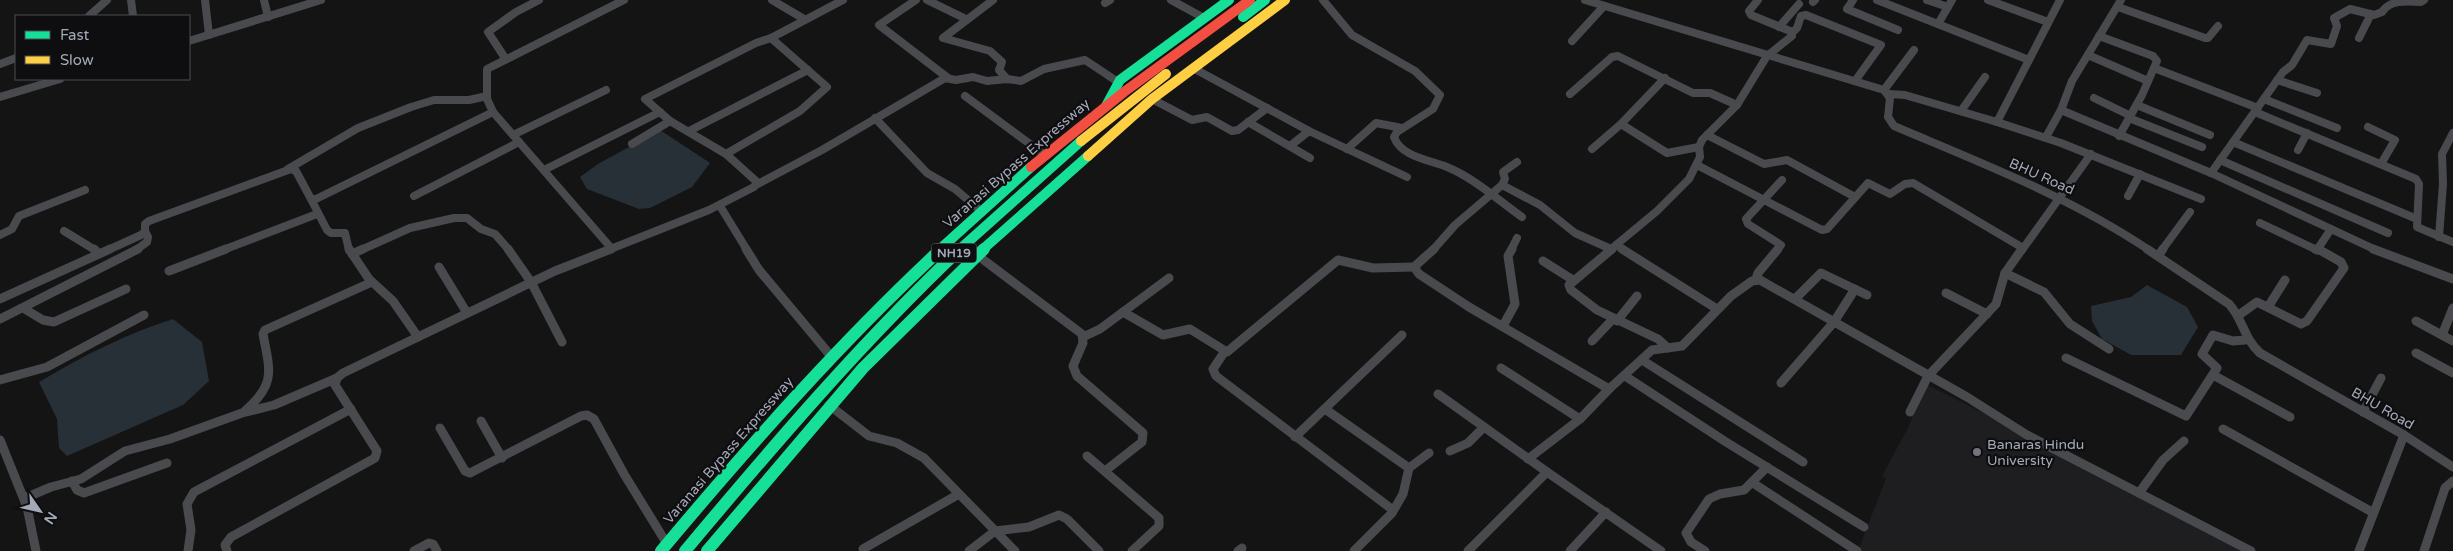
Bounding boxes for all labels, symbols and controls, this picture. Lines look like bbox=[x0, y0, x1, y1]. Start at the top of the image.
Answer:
legend bbox=[15, 15, 190, 80]
text: Fast bbox=[60, 26, 90, 44]
text: Slow bbox=[60, 51, 94, 69]
street label: Varanasi Bypass Expressway bbox=[939, 95, 1094, 232]
street label: BHU Road bbox=[2006, 155, 2077, 198]
road number: NH19 bbox=[932, 244, 976, 262]
street label: Varanasi Bypass Expressway bbox=[660, 373, 797, 527]
street label: BHU Road bbox=[2348, 384, 2417, 433]
place label: Banaras Hindu University bbox=[1987, 436, 2084, 469]
marker: Banaras Hindu University bbox=[1971, 446, 1983, 458]
north arrow bbox=[15, 486, 65, 536]
text: N bbox=[40, 509, 61, 527]

